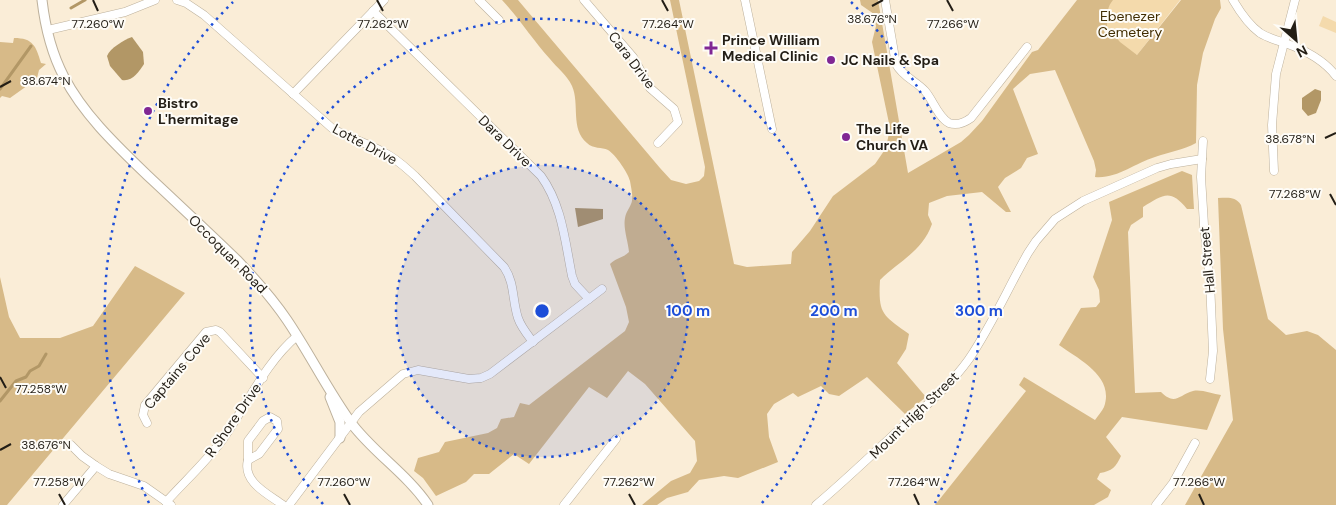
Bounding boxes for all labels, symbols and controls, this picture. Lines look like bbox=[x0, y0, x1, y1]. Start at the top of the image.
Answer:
park label: Ebenezer Cemetery bbox=[1098, 7, 1162, 41]
text: 38.676°N bbox=[847, 11, 897, 27]
north arrow bbox=[1271, 15, 1321, 65]
text: 77.260°W bbox=[72, 16, 125, 32]
text: 77.262°W bbox=[357, 16, 409, 32]
text: 77.264°W bbox=[642, 16, 694, 32]
text: 77.266°W bbox=[927, 16, 979, 32]
street label: Cara Drive bbox=[605, 28, 659, 92]
place label: Prince William Medical Clinic bbox=[722, 31, 820, 65]
marker: Prince William Medical Clinic bbox=[704, 41, 718, 55]
text: N bbox=[1293, 41, 1311, 62]
place label: JC Nails & Spa bbox=[841, 51, 939, 69]
marker: JC Nails & Spa bbox=[825, 54, 837, 66]
text: 38.674°N bbox=[21, 73, 71, 89]
place label: Bistro L'hermitage bbox=[158, 94, 238, 128]
marker: Bistro L'hermitage bbox=[142, 105, 154, 117]
street label: Dara Drive bbox=[475, 111, 535, 171]
street label: Lotte Drive bbox=[330, 119, 400, 169]
place label: The Life Church VA bbox=[856, 120, 928, 154]
marker: The Life Church VA bbox=[840, 131, 852, 143]
text: 38.678°N bbox=[1265, 131, 1315, 147]
text: 77.268°W bbox=[1269, 186, 1321, 202]
street label: Occoquan Road bbox=[185, 211, 271, 297]
street label: Hall Street bbox=[1195, 226, 1219, 294]
text: 100 m bbox=[666, 301, 710, 321]
text: 200 m bbox=[810, 301, 858, 321]
text: 300 m bbox=[955, 301, 1003, 321]
centre of rings bbox=[533, 302, 551, 320]
street label: Captains Cove bbox=[140, 329, 214, 413]
street label: Mount High Street bbox=[865, 368, 963, 462]
street label: R Shore Drive bbox=[201, 379, 265, 460]
text: 77.258°W bbox=[15, 381, 67, 397]
text: 38.676°N bbox=[21, 437, 71, 453]
text: 77.258°W bbox=[33, 474, 85, 490]
text: 77.260°W bbox=[318, 474, 371, 490]
text: 77.262°W bbox=[603, 474, 655, 490]
text: 77.264°W bbox=[888, 474, 940, 490]
text: 77.266°W bbox=[1173, 474, 1225, 490]

